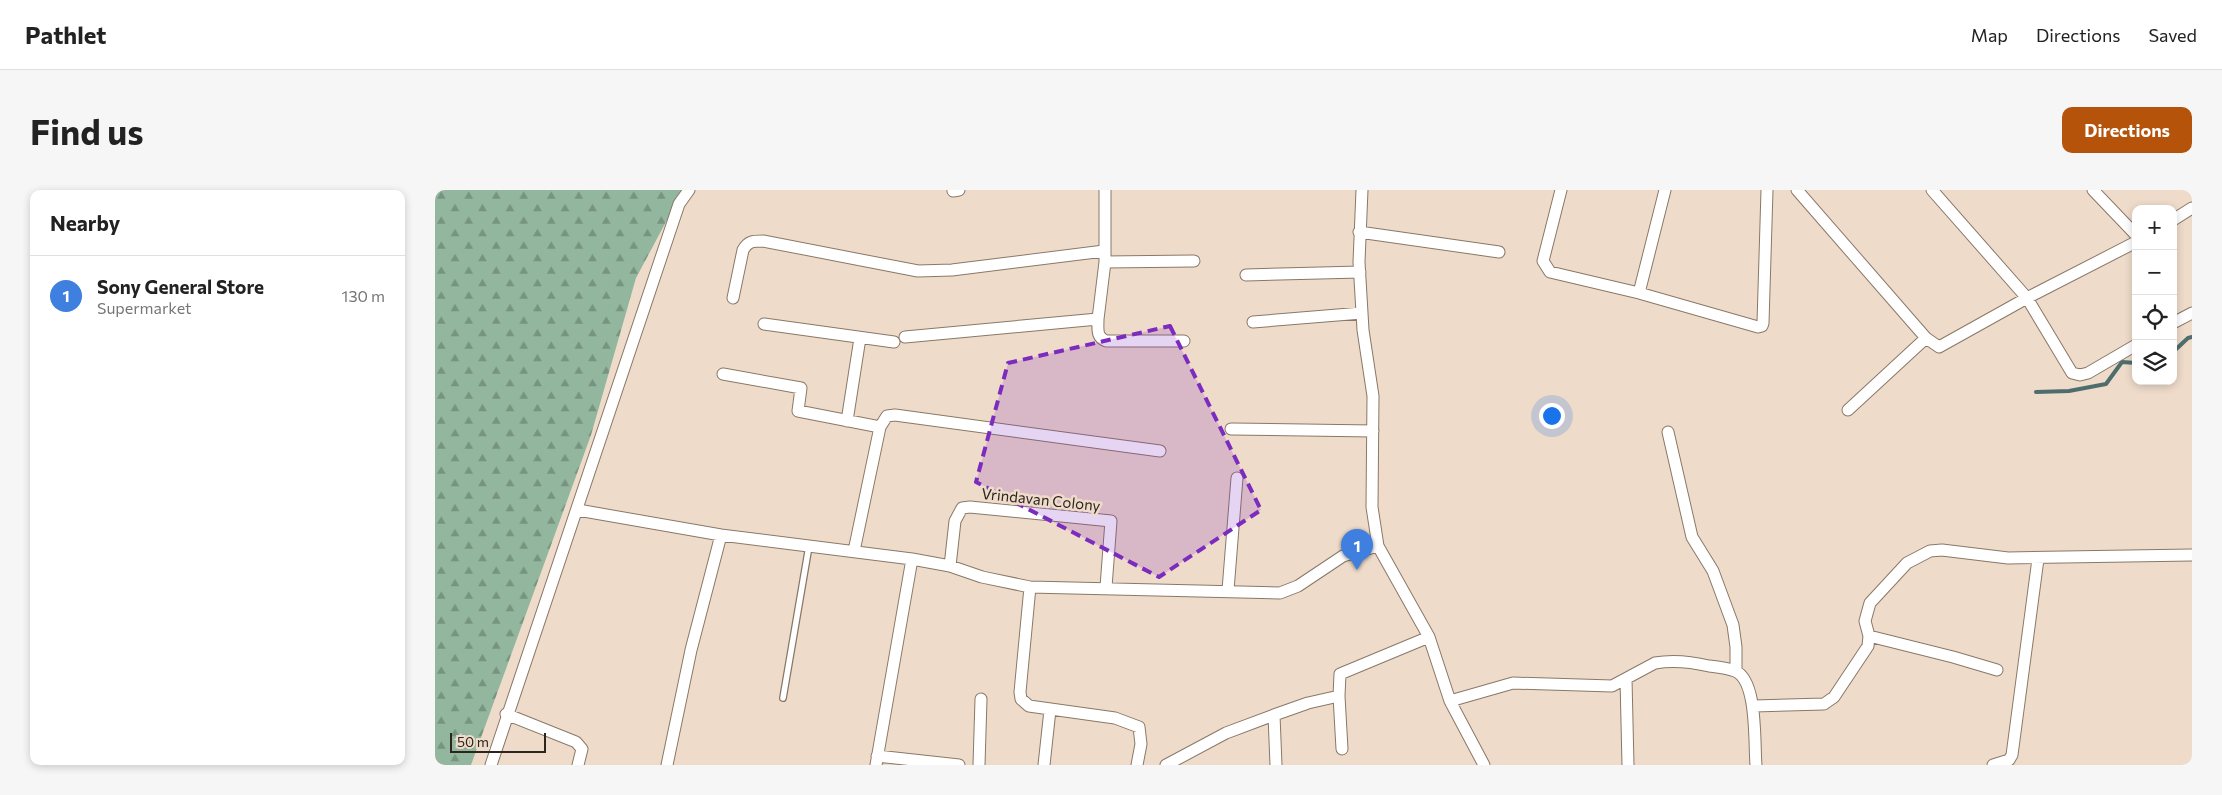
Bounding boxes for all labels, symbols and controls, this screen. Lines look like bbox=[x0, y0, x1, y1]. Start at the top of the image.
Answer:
text: Pathlet bbox=[25, 20, 106, 49]
text: Map bbox=[1971, 24, 2008, 46]
text: Directions bbox=[2036, 24, 2120, 46]
text: Saved bbox=[2148, 24, 2197, 46]
button: Directions bbox=[2062, 107, 2192, 153]
text: Find us bbox=[30, 109, 144, 152]
map controls bbox=[2132, 205, 2177, 385]
button: + bbox=[2132, 205, 2177, 250]
text: Nearby bbox=[50, 210, 120, 235]
button: − bbox=[2132, 250, 2177, 295]
text: Sony General Store bbox=[97, 275, 264, 298]
text: 1 bbox=[62, 286, 70, 305]
text: 130 m bbox=[342, 286, 385, 305]
button: locate bbox=[2132, 295, 2177, 340]
text: Supermarket bbox=[97, 298, 192, 317]
button: layers bbox=[2132, 340, 2177, 385]
your location bbox=[1539, 403, 1565, 429]
street label: Vrindavan Colony bbox=[981, 484, 1102, 514]
pin: 1 bbox=[1341, 529, 1373, 570]
scale bar bbox=[450, 730, 546, 753]
text: 50 m bbox=[457, 733, 489, 750]

